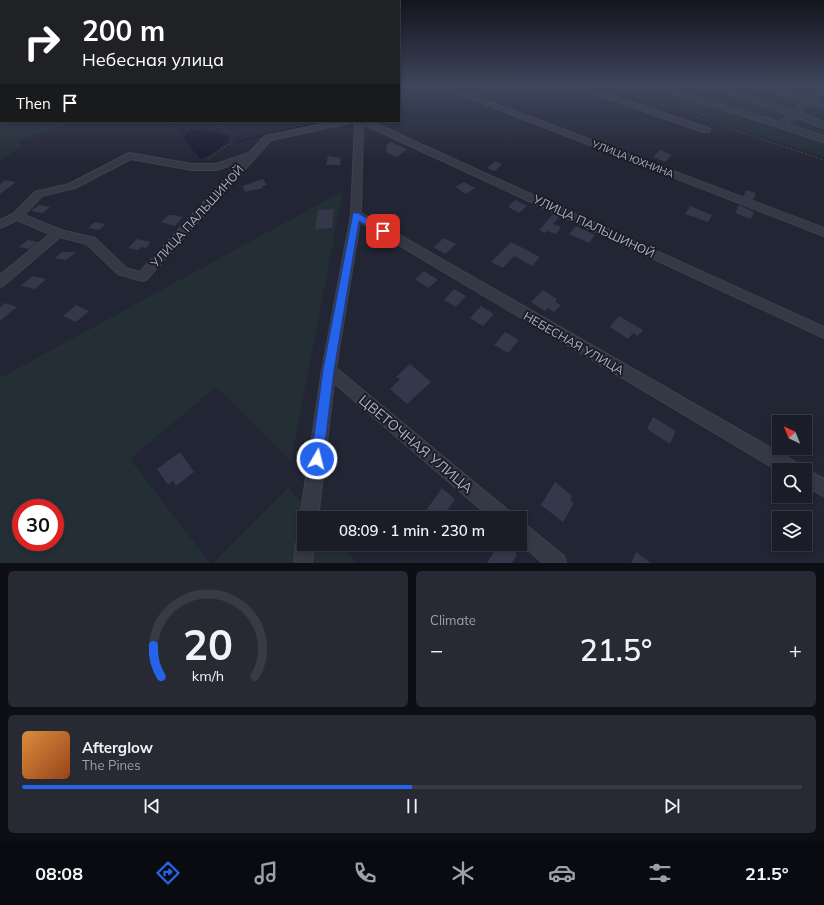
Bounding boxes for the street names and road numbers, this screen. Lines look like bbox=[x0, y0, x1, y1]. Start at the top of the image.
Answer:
street label: УЛИЦА ЮХНИНА bbox=[589, 137, 676, 181]
street label: УЛИЦА ПАЛЬШИНОЙ bbox=[146, 162, 247, 271]
street label: УЛИЦА ПАЛЬШИНОЙ bbox=[530, 191, 657, 261]
street label: НЕБЕСНАЯ УЛИЦА bbox=[521, 308, 627, 378]
street label: ЦВЕТОЧНАЯ УЛИЦА bbox=[355, 391, 477, 497]

